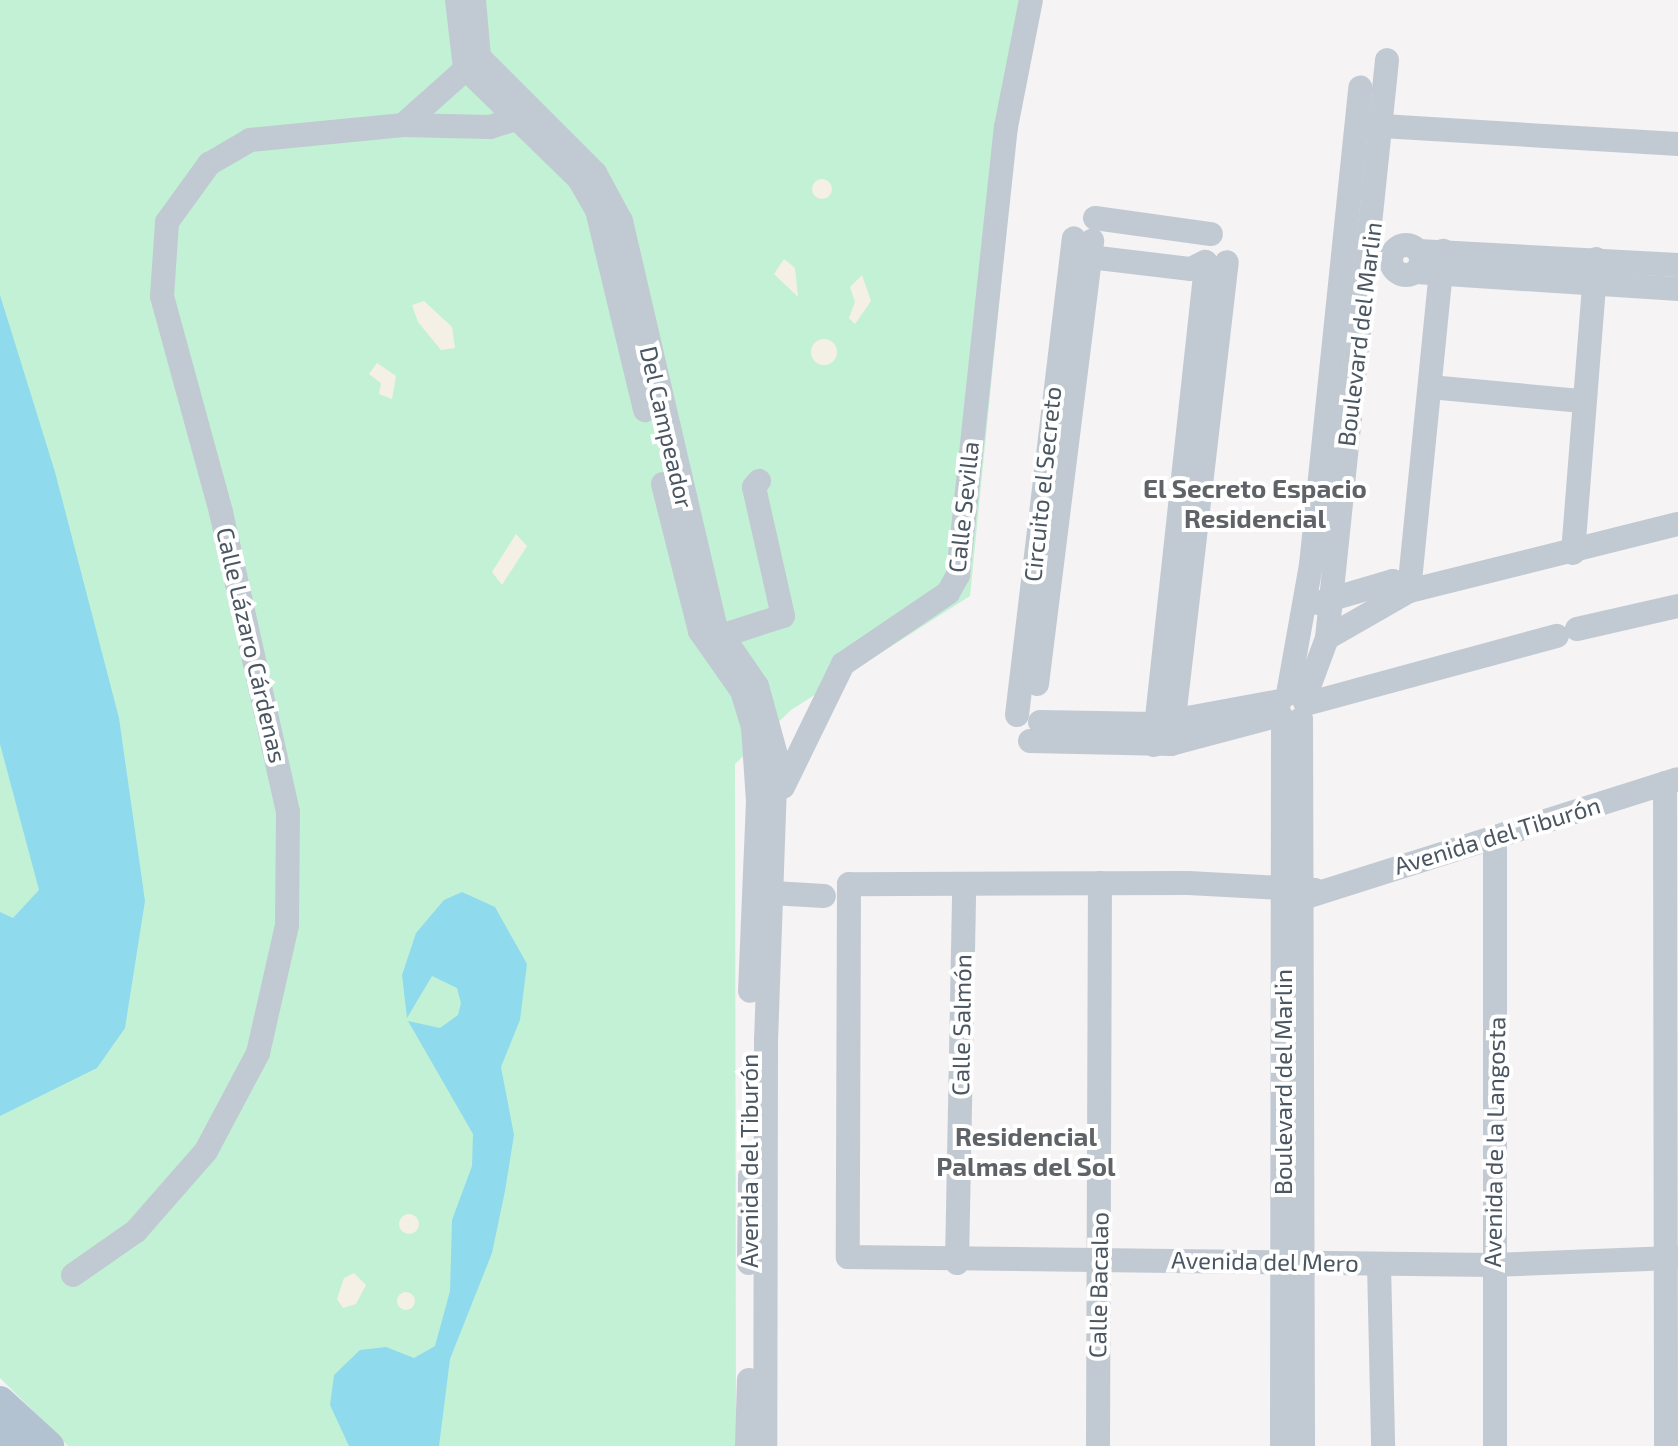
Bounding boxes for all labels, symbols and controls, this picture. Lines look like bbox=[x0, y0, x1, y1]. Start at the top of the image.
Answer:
street label: Boulevard del Marlin bbox=[1331, 220, 1387, 448]
street label: Del Campeador bbox=[634, 343, 700, 511]
street label: Circuito el Secreto bbox=[1017, 385, 1067, 583]
street label: Calle Sevilla bbox=[942, 440, 984, 574]
district label: El Secreto Espacio Residencial bbox=[1143, 472, 1367, 534]
street label: Calle Lázaro Cárdenas bbox=[211, 524, 293, 766]
street label: Avenida del Tiburón bbox=[1390, 790, 1604, 880]
street label: Calle Salmón bbox=[945, 954, 977, 1096]
street label: Boulevard del Marlin bbox=[1269, 969, 1297, 1195]
street label: Avenida de la Langosta bbox=[1477, 1016, 1511, 1268]
street label: Avenida del Tiburón bbox=[735, 1053, 763, 1269]
district label: Residencial Palmas del Sol bbox=[936, 1120, 1116, 1182]
street label: Calle Bacalao bbox=[1082, 1212, 1114, 1358]
street label: Avenida del Mero bbox=[1171, 1245, 1359, 1277]

